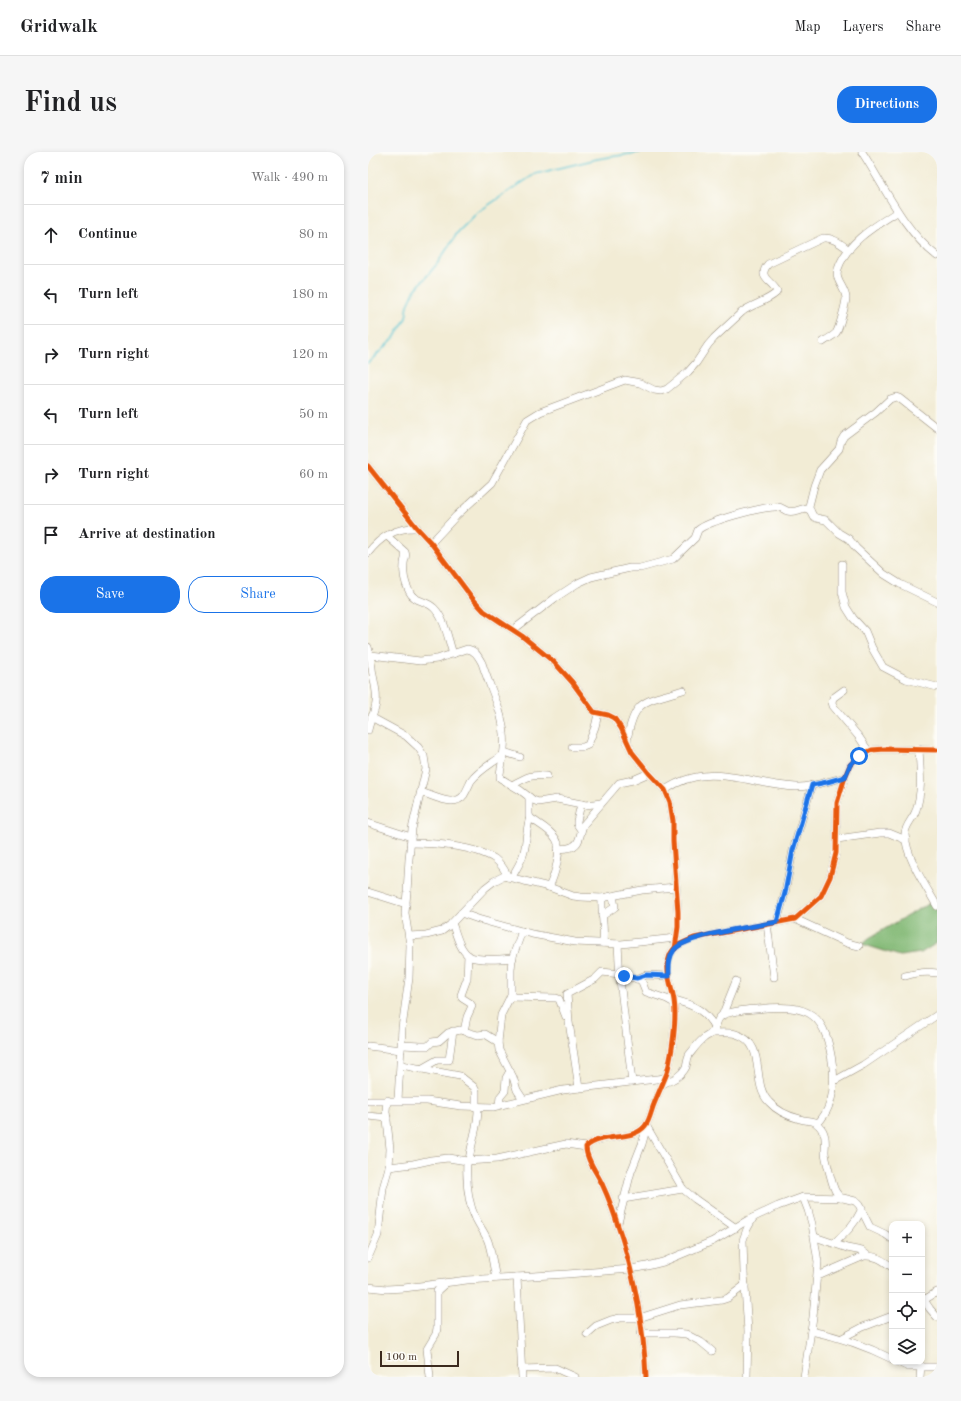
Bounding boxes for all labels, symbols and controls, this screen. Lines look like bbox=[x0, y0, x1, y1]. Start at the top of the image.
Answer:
text: Gridwalk bbox=[20, 18, 98, 37]
text: Map bbox=[795, 20, 821, 34]
text: Layers bbox=[843, 20, 884, 34]
text: Share bbox=[906, 20, 941, 34]
button: Directions bbox=[837, 86, 937, 123]
text: Find us bbox=[24, 90, 117, 118]
text: 7 min bbox=[40, 170, 83, 187]
text: Walk · 490 m bbox=[251, 171, 328, 184]
icon: ahead bbox=[40, 224, 62, 246]
text: Continue bbox=[78, 227, 137, 242]
text: 80 m bbox=[299, 228, 328, 241]
icon: left bbox=[40, 284, 62, 306]
text: Turn left bbox=[78, 287, 138, 302]
text: 180 m bbox=[291, 288, 328, 301]
icon: right bbox=[40, 344, 62, 366]
text: Turn right bbox=[78, 347, 149, 362]
text: 120 m bbox=[291, 348, 328, 361]
icon: left bbox=[40, 404, 62, 426]
text: Turn left bbox=[78, 407, 138, 422]
text: 50 m bbox=[299, 408, 328, 421]
icon: right bbox=[40, 464, 62, 486]
text: Turn right bbox=[78, 467, 149, 482]
text: 60 m bbox=[299, 468, 328, 481]
icon: arrive bbox=[40, 524, 62, 546]
text: Arrive at destination bbox=[78, 527, 216, 542]
button: Save bbox=[40, 576, 180, 613]
button: Share bbox=[188, 576, 328, 613]
route start bbox=[850, 747, 868, 765]
route end bbox=[615, 967, 633, 985]
map controls bbox=[889, 1221, 925, 1365]
button: + bbox=[889, 1221, 925, 1257]
button: − bbox=[889, 1257, 925, 1293]
button: locate bbox=[889, 1293, 925, 1329]
button: layers bbox=[889, 1329, 925, 1365]
scale bar bbox=[380, 1349, 459, 1368]
text: 100 m bbox=[386, 1352, 417, 1363]

